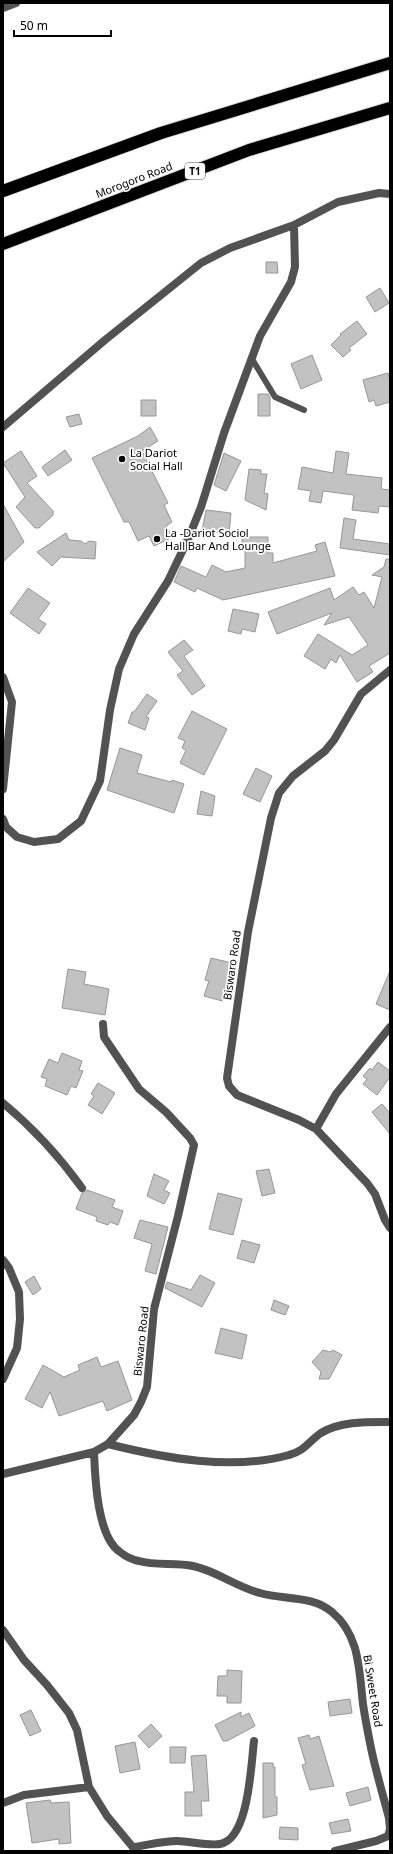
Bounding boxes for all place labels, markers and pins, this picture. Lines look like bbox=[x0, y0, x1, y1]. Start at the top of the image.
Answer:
place label: La Dariot Social Hall bbox=[130, 445, 183, 473]
marker: La Dariot Social Hall bbox=[117, 454, 127, 464]
place label: La -Dariot Sociol Hall Bar And Lounge bbox=[165, 525, 271, 553]
marker: La -Dariot Sociol Hall Bar And Lounge bbox=[152, 534, 162, 544]

